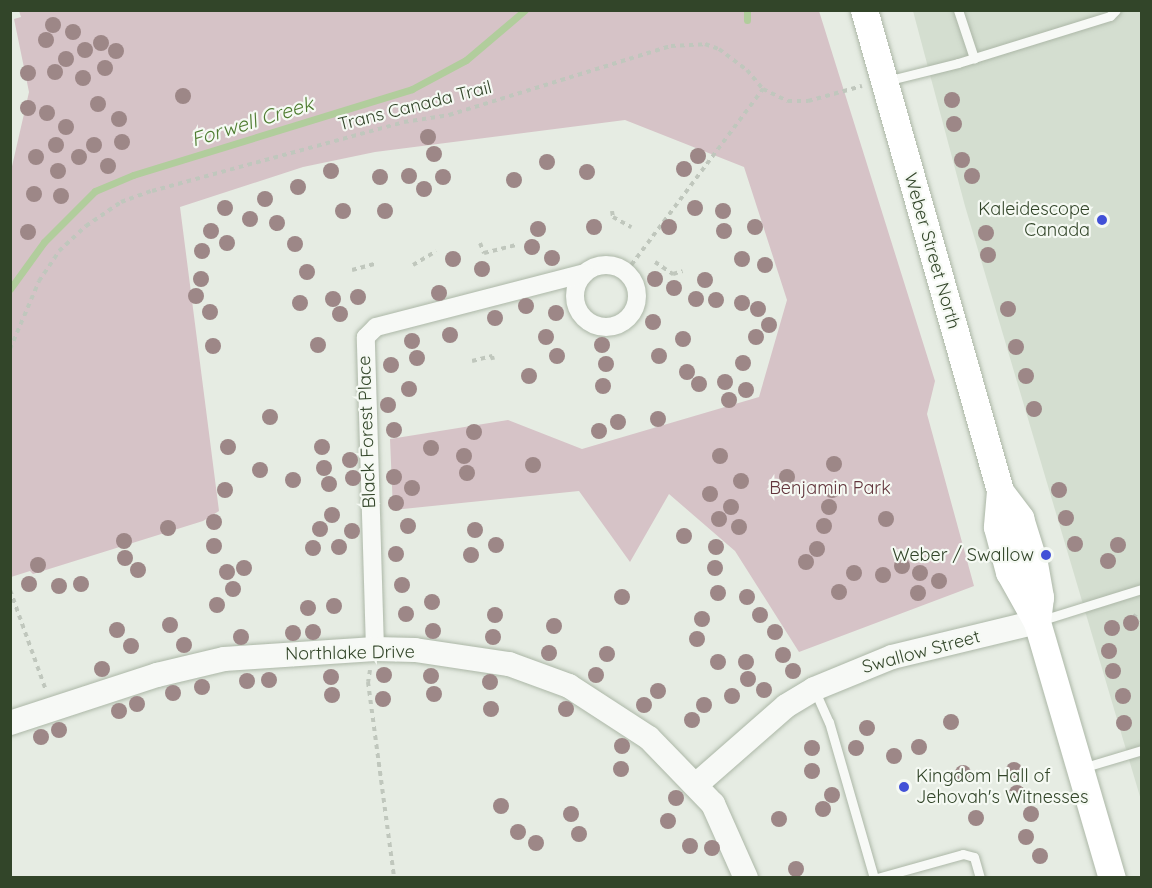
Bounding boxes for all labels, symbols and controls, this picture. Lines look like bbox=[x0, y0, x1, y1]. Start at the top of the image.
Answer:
street label: Trans Canada Trail bbox=[336, 76, 494, 136]
water label: Forwell Creek bbox=[188, 91, 316, 151]
street label: Weber Street North bbox=[899, 170, 965, 332]
place label: Kaleidescope Canada bbox=[978, 199, 1090, 242]
marker: Kaleidescope Canada bbox=[1095, 213, 1109, 227]
street label: Black Forest Place bbox=[354, 355, 380, 509]
park label: Benjamin Park bbox=[769, 477, 891, 499]
place label: Weber / Swallow bbox=[892, 544, 1034, 566]
marker: Weber / Swallow bbox=[1039, 548, 1053, 562]
street label: Swallow Street bbox=[860, 626, 982, 678]
street label: Northlake Drive bbox=[285, 641, 415, 665]
place label: Kingdom Hall of Jehovah's Witnesses bbox=[916, 766, 1088, 808]
marker: Kingdom Hall of Jehovah's Witnesses bbox=[897, 780, 911, 794]

